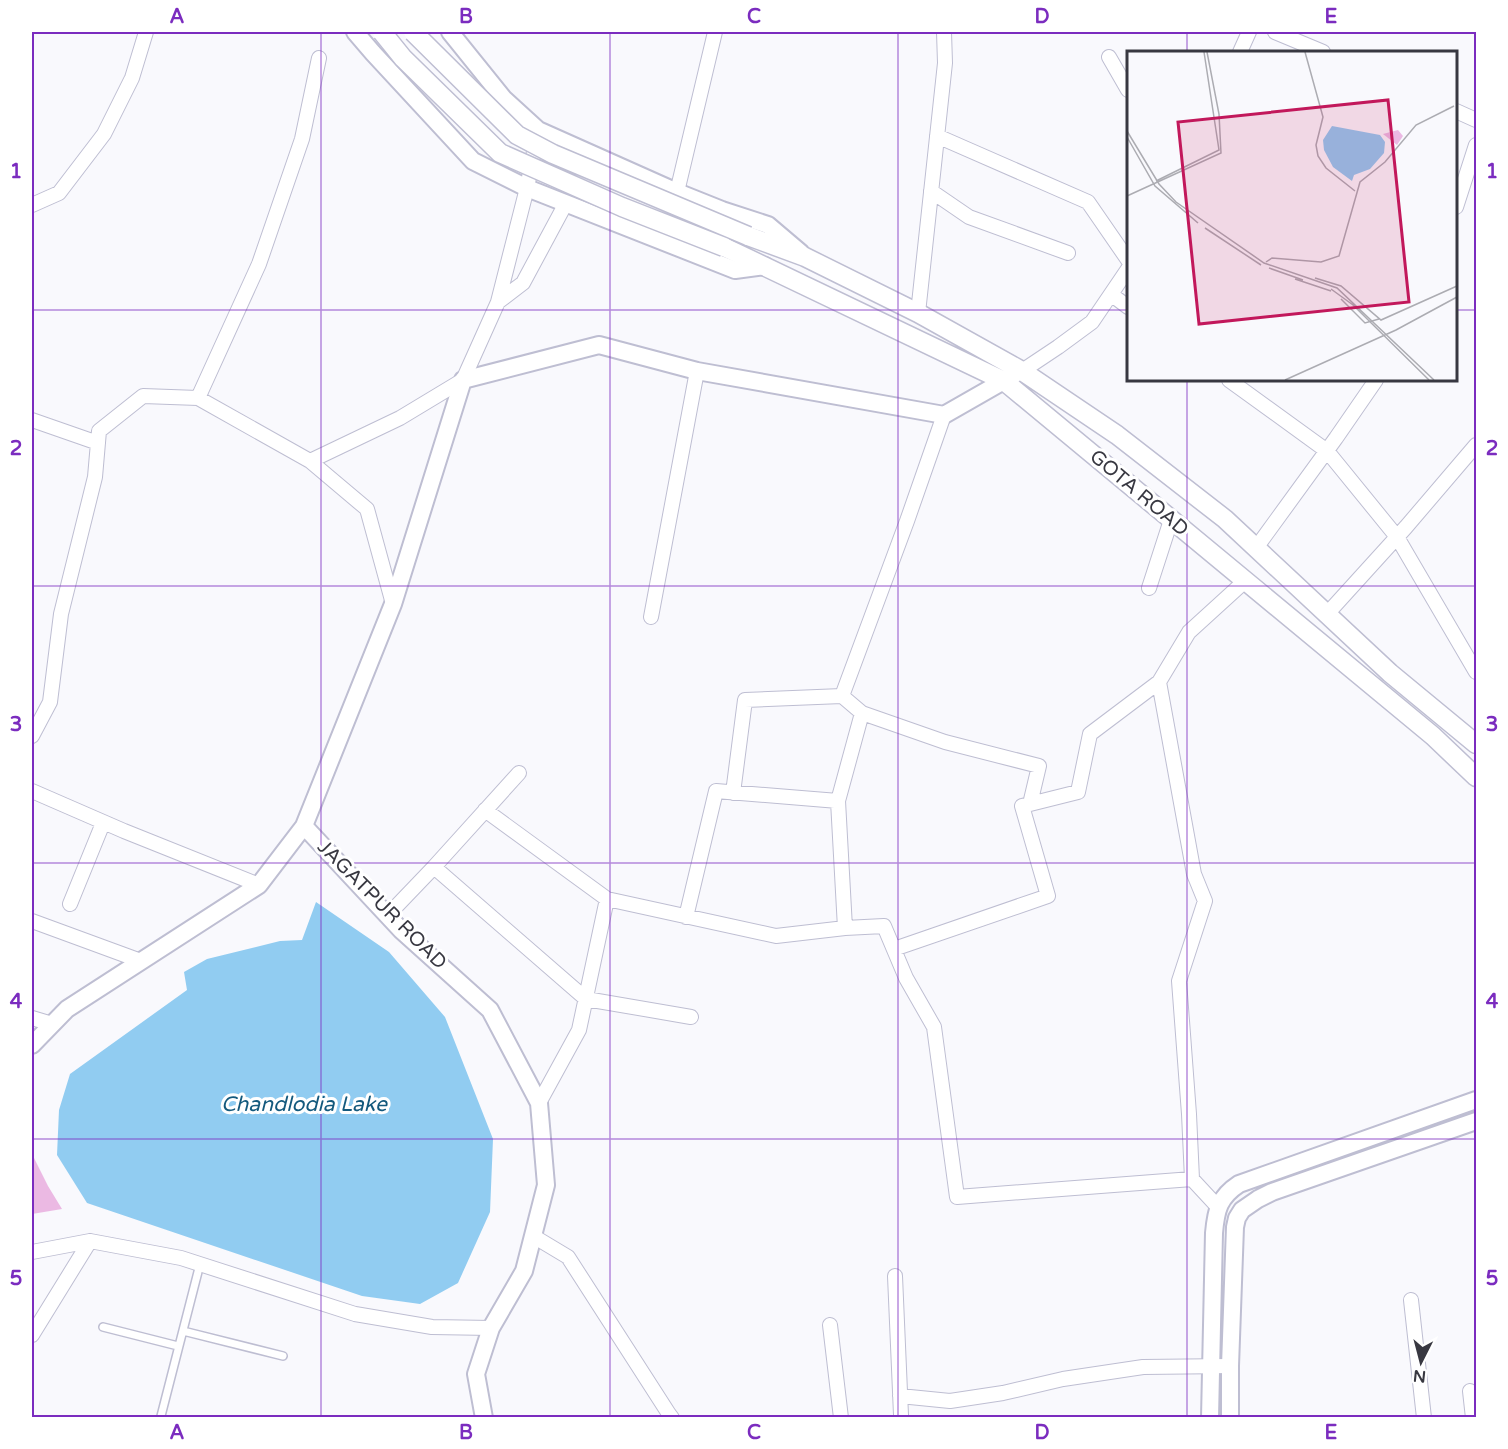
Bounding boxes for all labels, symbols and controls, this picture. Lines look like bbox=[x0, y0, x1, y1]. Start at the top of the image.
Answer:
text: A bbox=[170, 5, 185, 29]
text: B bbox=[459, 5, 473, 29]
text: C bbox=[747, 5, 761, 29]
text: D bbox=[1034, 5, 1050, 29]
text: E bbox=[1325, 5, 1338, 29]
inset map bbox=[1127, 51, 1457, 381]
text: 1 bbox=[10, 160, 22, 184]
text: 1 bbox=[1486, 160, 1498, 184]
text: 2 bbox=[10, 437, 22, 461]
text: 2 bbox=[1486, 437, 1498, 461]
street label: GOTA ROAD bbox=[1085, 445, 1193, 541]
text: 3 bbox=[10, 713, 22, 737]
text: 3 bbox=[1486, 713, 1498, 737]
street label: JAGATPUR ROAD bbox=[312, 835, 452, 975]
text: 4 bbox=[10, 990, 23, 1014]
text: 4 bbox=[1486, 990, 1499, 1014]
water label: Chandlodia Lake bbox=[221, 1092, 388, 1117]
text: 5 bbox=[10, 1267, 22, 1291]
text: 5 bbox=[1486, 1267, 1498, 1291]
north arrow bbox=[1391, 1332, 1451, 1392]
text: N bbox=[1412, 1365, 1427, 1387]
text: A bbox=[170, 1421, 185, 1445]
text: B bbox=[459, 1421, 473, 1445]
text: C bbox=[747, 1421, 761, 1445]
text: D bbox=[1034, 1421, 1050, 1445]
text: E bbox=[1325, 1421, 1338, 1445]

